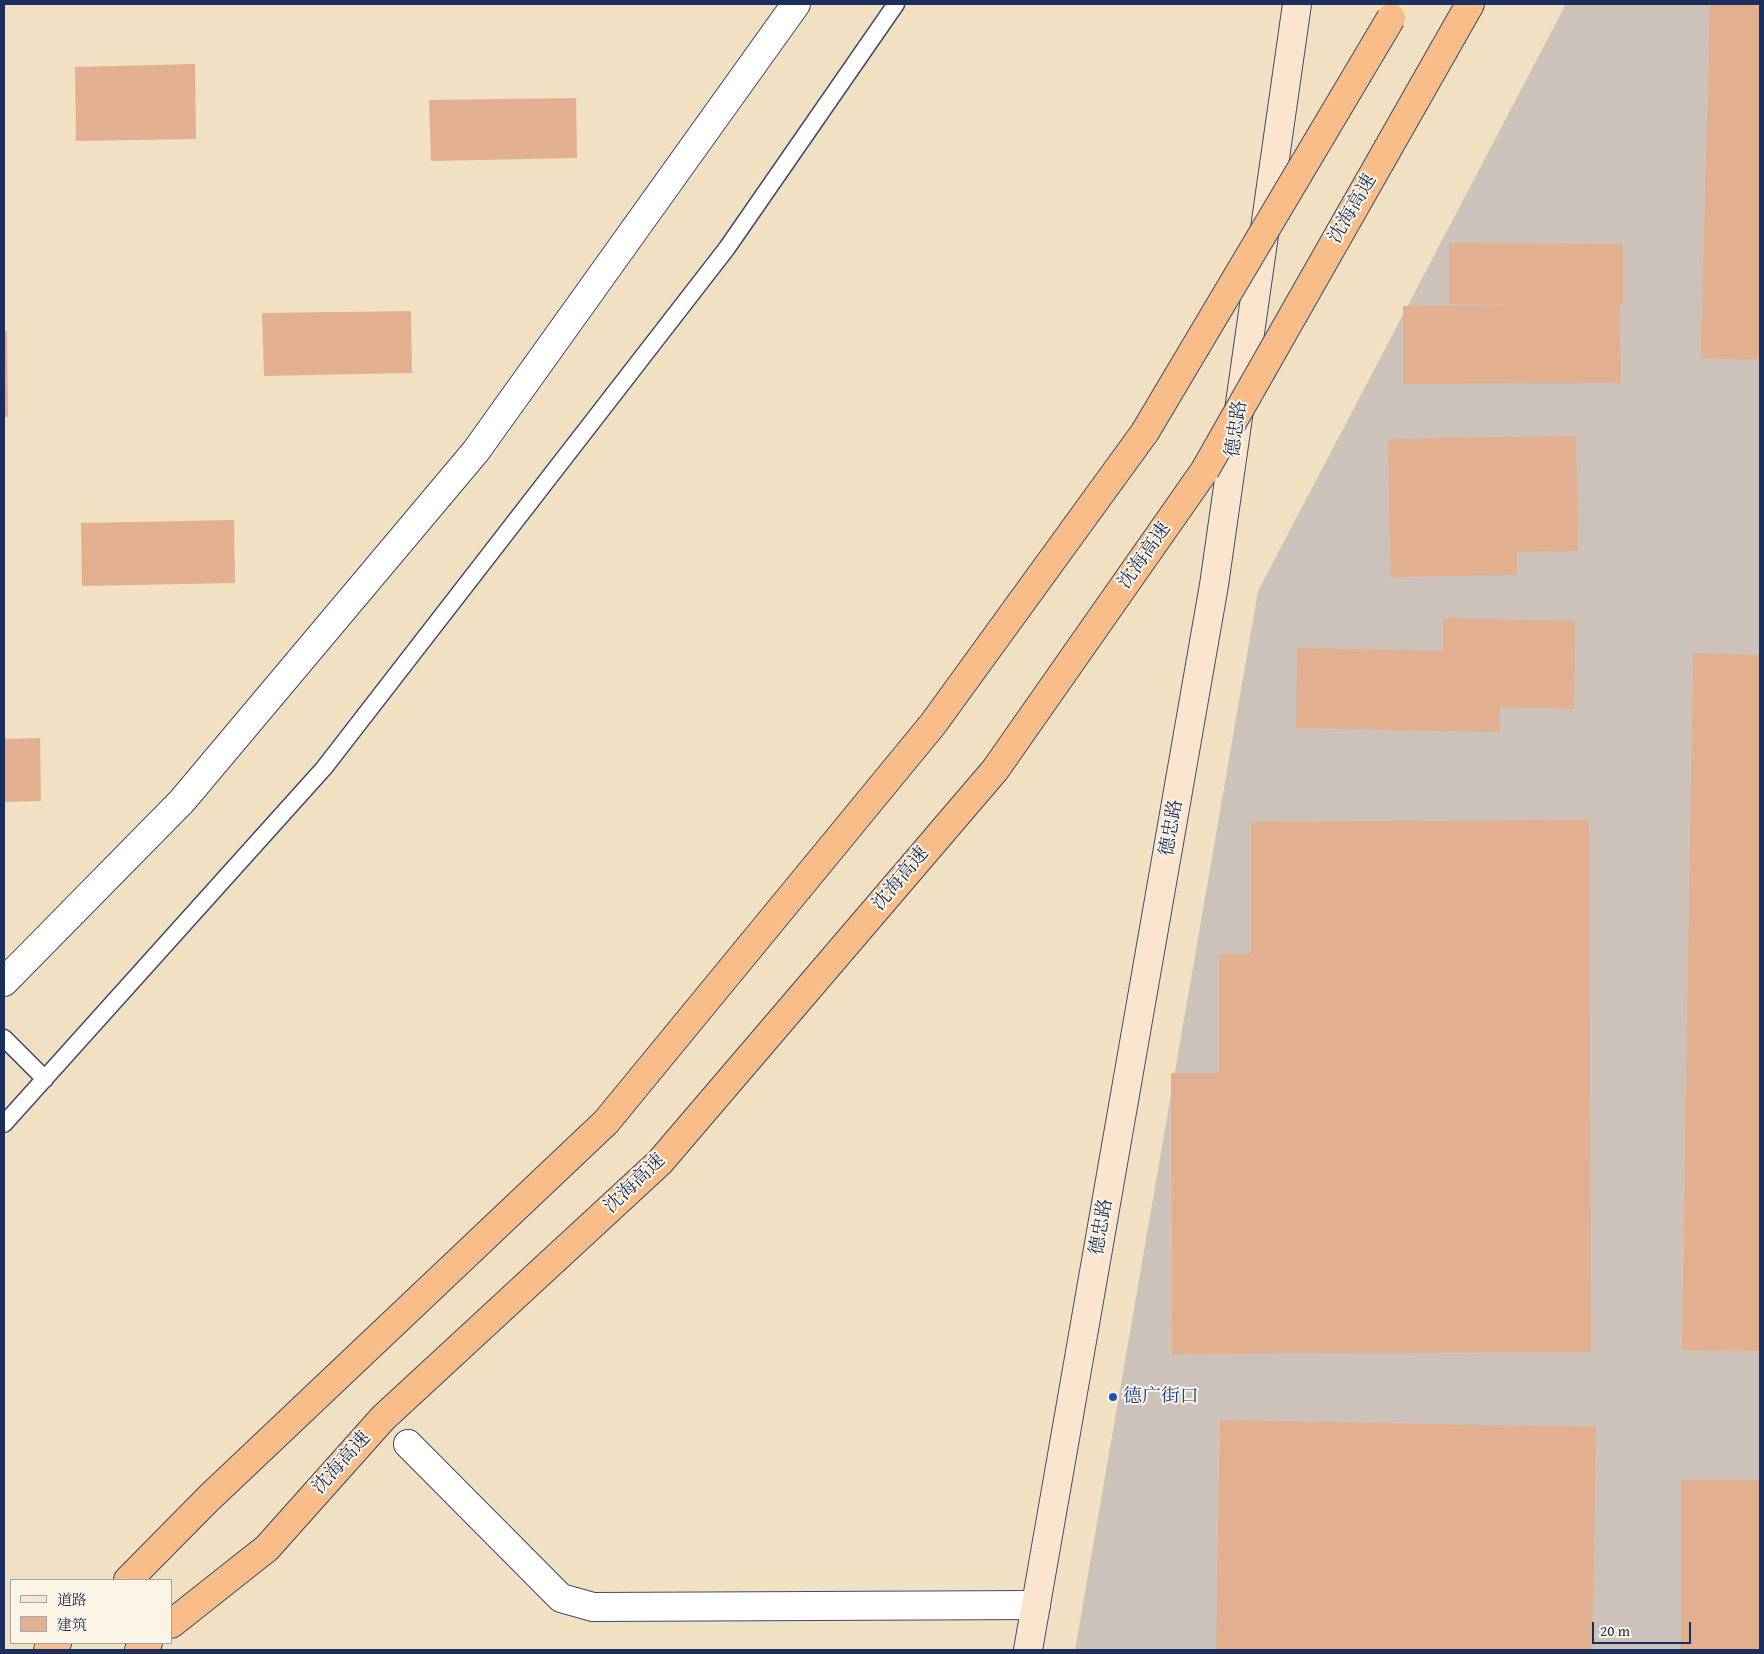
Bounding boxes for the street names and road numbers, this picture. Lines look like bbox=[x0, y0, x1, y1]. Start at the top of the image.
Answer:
street label: 沈海高速 bbox=[1324, 170, 1382, 248]
street label: 德忠路 bbox=[1222, 399, 1252, 459]
street label: 沈海高速 bbox=[1114, 518, 1176, 594]
street label: 德忠路 bbox=[1156, 798, 1188, 858]
street label: 沈海高速 bbox=[868, 843, 934, 915]
street label: 沈海高速 bbox=[600, 1149, 670, 1219]
street label: 德忠路 bbox=[1086, 1197, 1118, 1257]
street label: 沈海高速 bbox=[308, 1427, 376, 1499]

